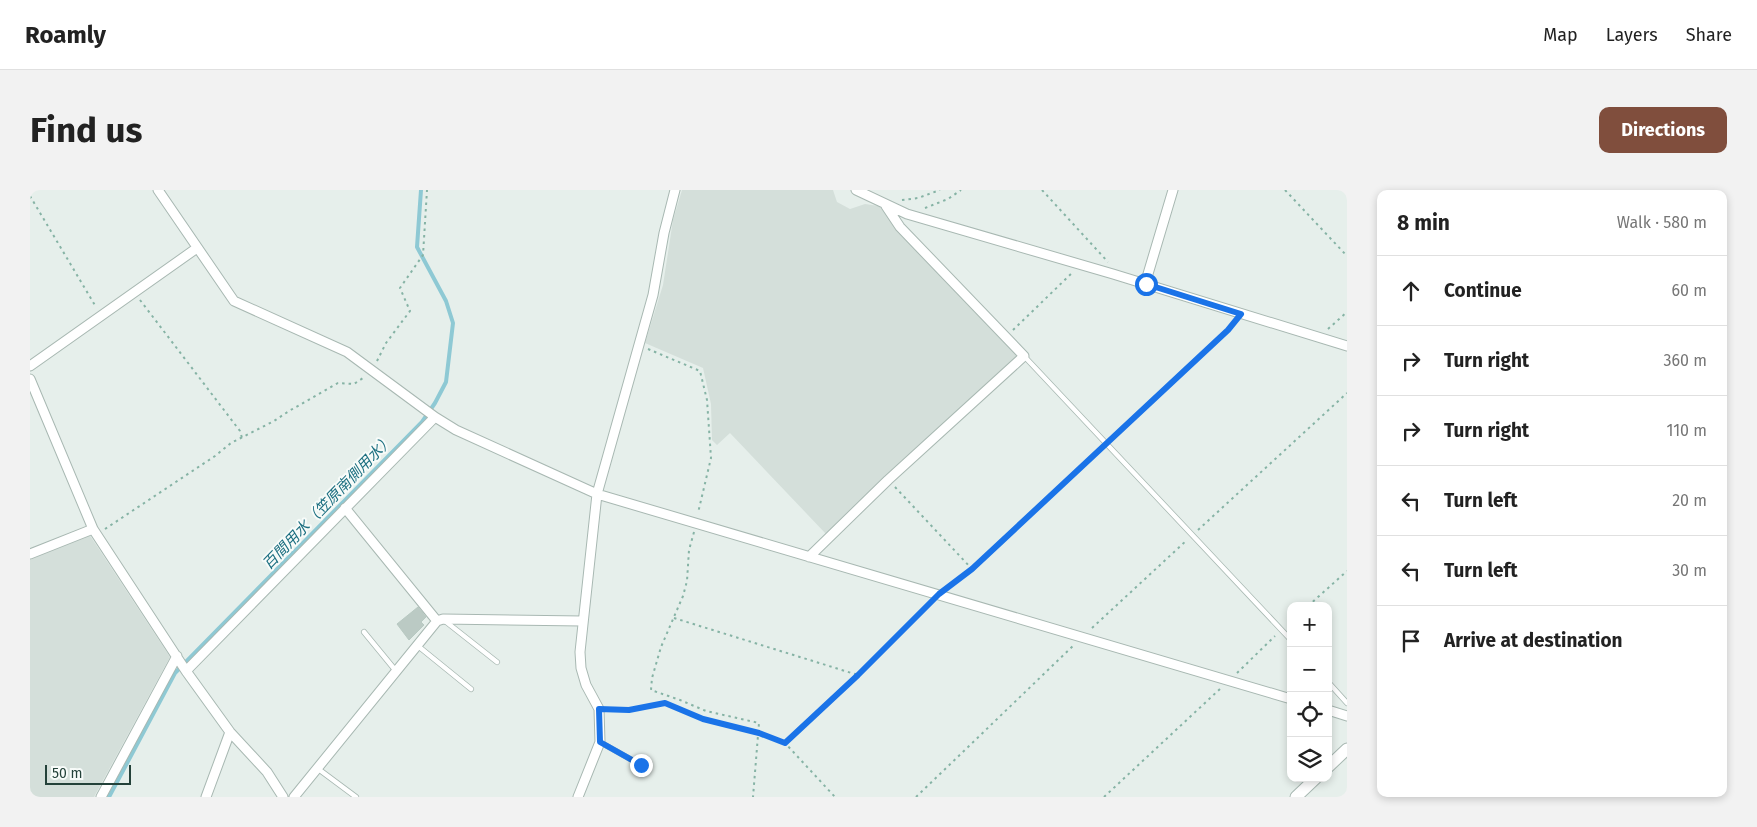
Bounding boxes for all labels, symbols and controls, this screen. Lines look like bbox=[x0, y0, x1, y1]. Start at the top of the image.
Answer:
text: Roamly bbox=[25, 21, 106, 49]
text: Map bbox=[1543, 24, 1578, 46]
text: Layers bbox=[1606, 24, 1658, 46]
text: Share bbox=[1686, 24, 1732, 46]
button: Directions bbox=[1599, 107, 1727, 153]
text: Find us bbox=[30, 109, 142, 151]
text: 8 min bbox=[1397, 210, 1450, 236]
text: Walk · 580 m bbox=[1617, 213, 1707, 232]
route start bbox=[1135, 273, 1158, 296]
icon: ahead bbox=[1397, 277, 1425, 305]
text: Continue bbox=[1444, 279, 1522, 302]
text: 60 m bbox=[1672, 281, 1707, 300]
icon: right bbox=[1397, 347, 1425, 375]
text: Turn right bbox=[1444, 349, 1529, 372]
text: 360 m bbox=[1664, 351, 1707, 370]
icon: right bbox=[1397, 417, 1425, 445]
text: Turn right bbox=[1444, 419, 1529, 442]
text: 110 m bbox=[1666, 421, 1707, 440]
water label: 百間用水（笠原南側用水） bbox=[259, 431, 397, 573]
icon: left bbox=[1397, 487, 1425, 515]
text: Turn left bbox=[1444, 489, 1518, 512]
text: 20 m bbox=[1672, 491, 1707, 510]
icon: left bbox=[1397, 557, 1425, 585]
text: Turn left bbox=[1444, 559, 1518, 582]
text: 30 m bbox=[1672, 561, 1707, 580]
map controls bbox=[1287, 602, 1332, 782]
button: + bbox=[1287, 602, 1332, 647]
icon: arrive bbox=[1397, 627, 1425, 655]
text: Arrive at destination bbox=[1444, 629, 1623, 652]
button: − bbox=[1287, 647, 1332, 692]
button: locate bbox=[1287, 692, 1332, 737]
button: layers bbox=[1287, 737, 1332, 782]
route end bbox=[630, 754, 653, 777]
scale bar bbox=[45, 762, 131, 785]
text: 50 m bbox=[52, 765, 83, 782]

